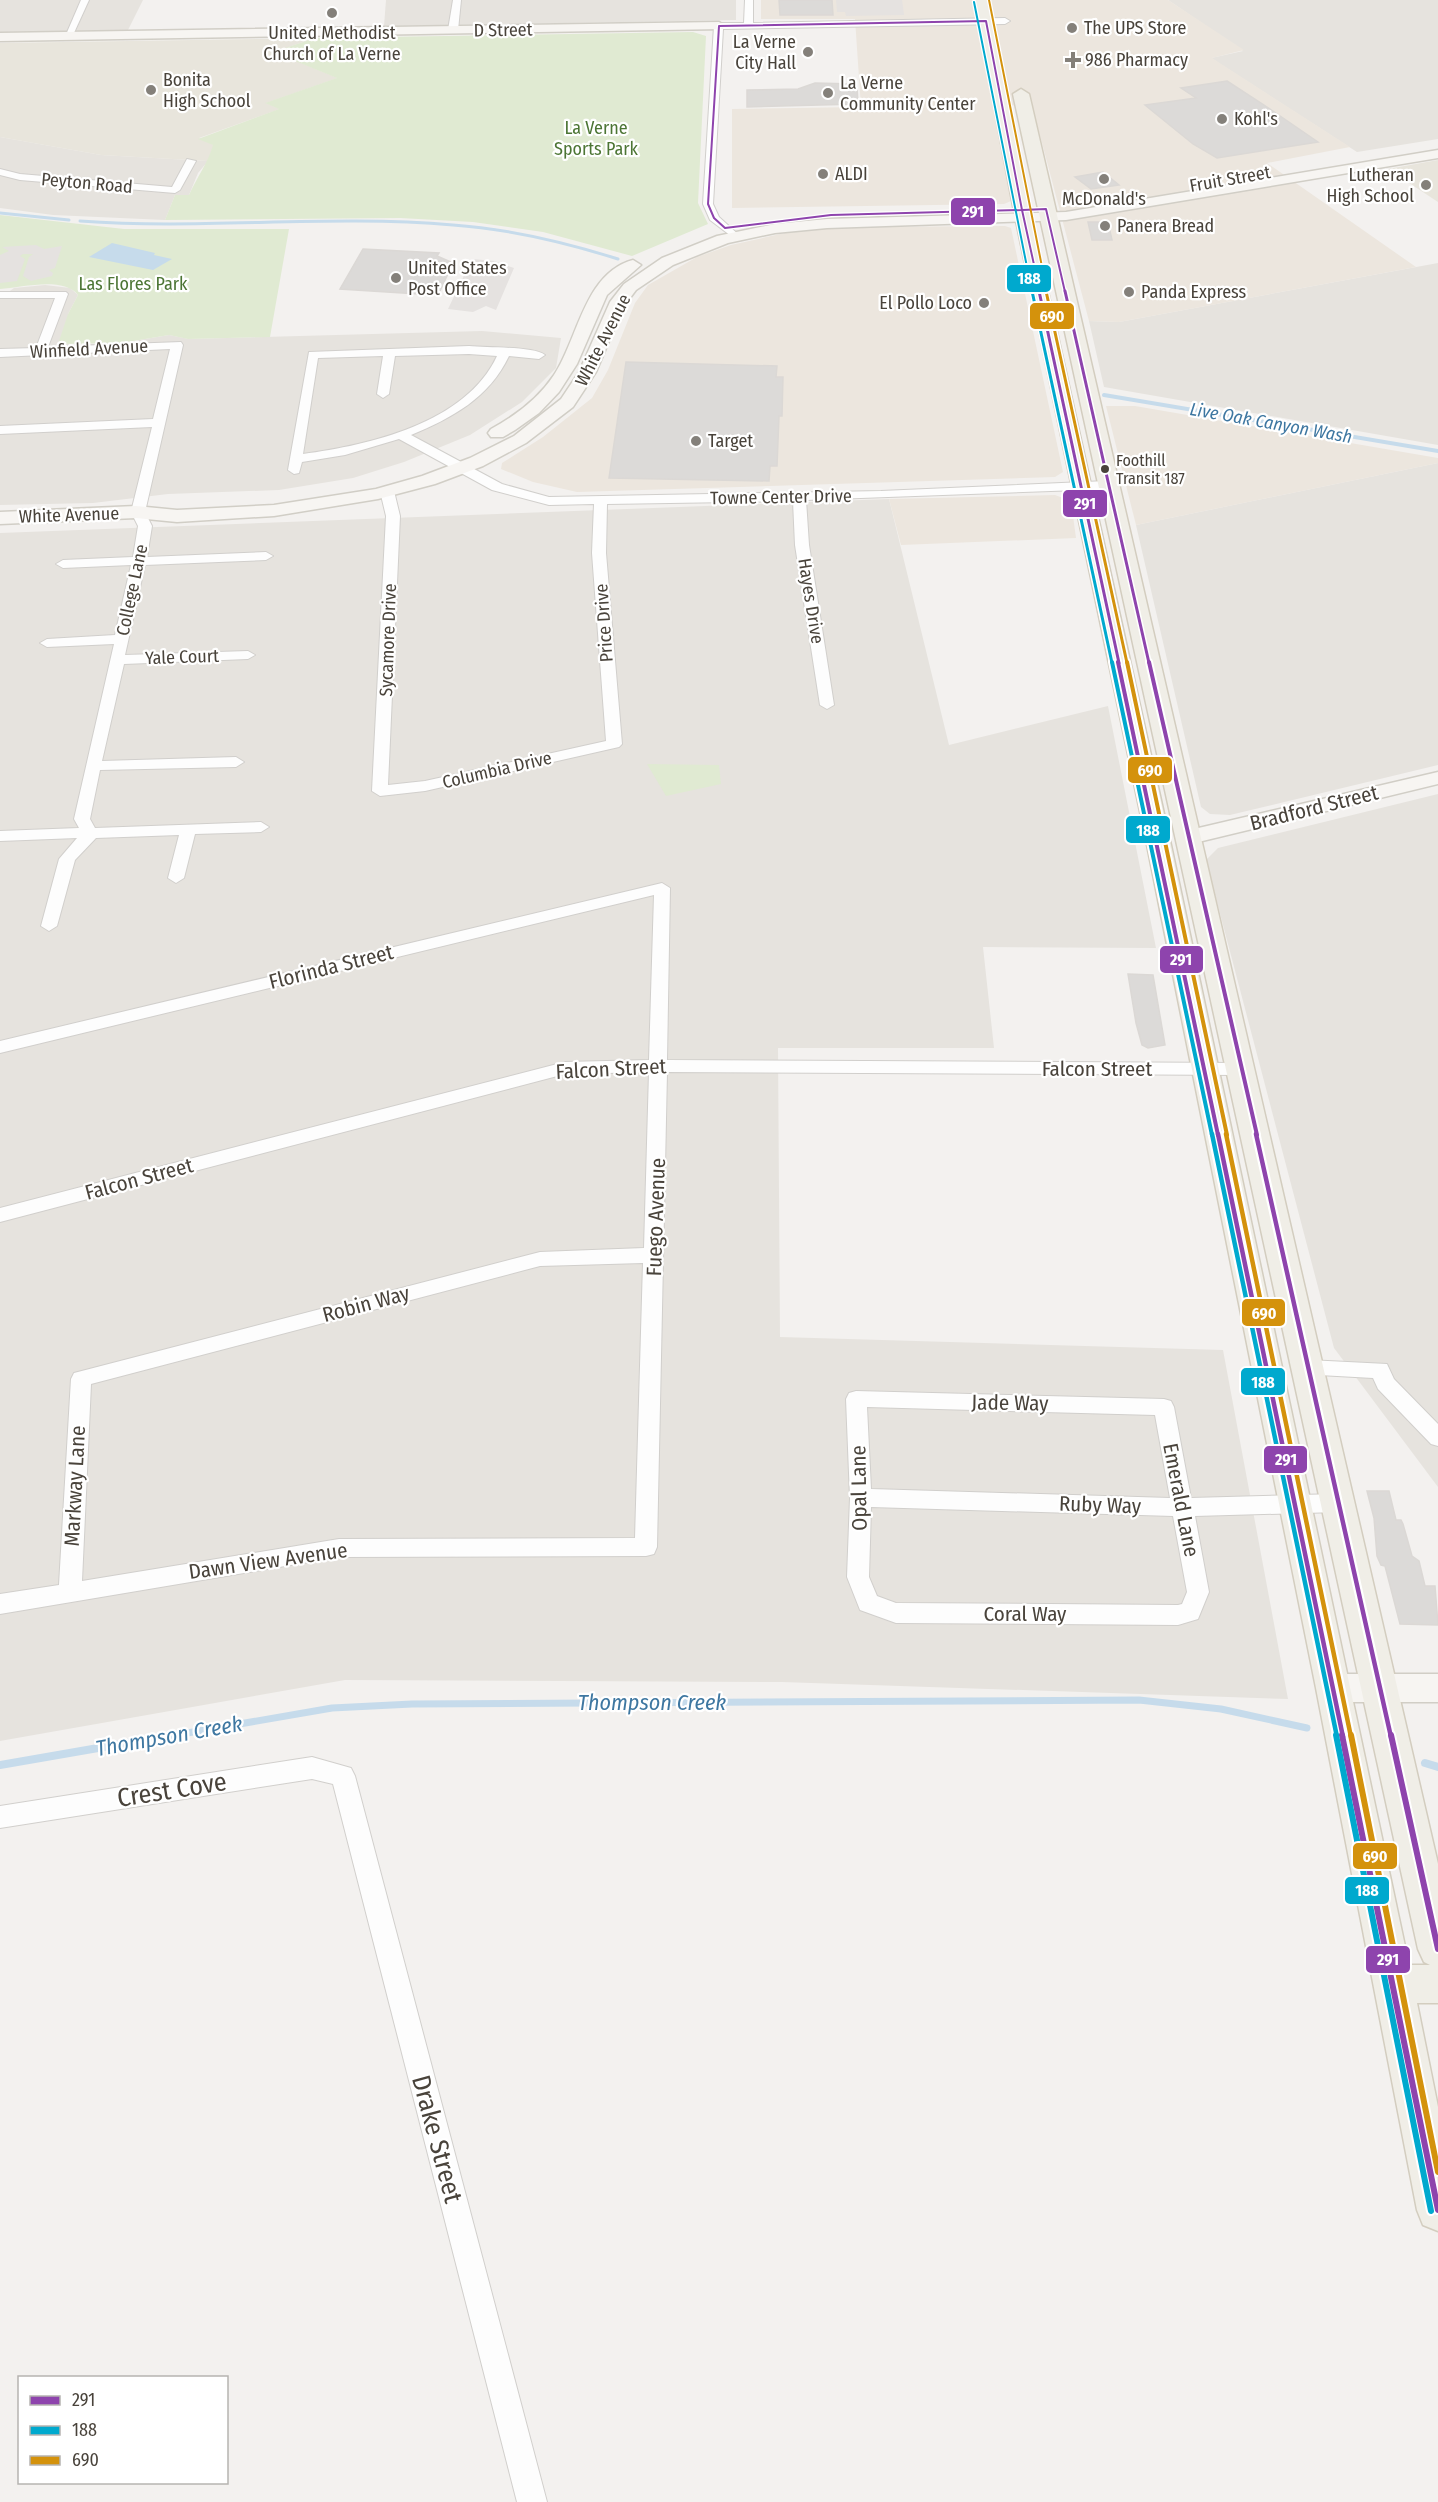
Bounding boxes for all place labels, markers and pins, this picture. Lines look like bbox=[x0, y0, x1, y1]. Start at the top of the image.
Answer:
marker: United Methodist Church of La Verne bbox=[325, 6, 339, 20]
place label: The UPS Store bbox=[1084, 17, 1187, 39]
marker: The UPS Store bbox=[1065, 21, 1079, 35]
place label: United Methodist Church of La Verne bbox=[263, 22, 401, 65]
place label: La Verne City Hall bbox=[733, 31, 796, 74]
marker: La Verne City Hall bbox=[801, 45, 815, 59]
place label: 986 Pharmacy bbox=[1085, 49, 1188, 71]
marker: 986 Pharmacy bbox=[1066, 53, 1080, 67]
place label: Bonita High School bbox=[163, 69, 251, 112]
place label: La Verne Community Center bbox=[840, 72, 976, 115]
marker: Bonita High School bbox=[144, 83, 158, 97]
marker: La Verne Community Center bbox=[821, 86, 835, 100]
place label: Kohl's bbox=[1234, 108, 1278, 130]
marker: Kohl's bbox=[1215, 112, 1229, 126]
place label: ALDI bbox=[835, 163, 868, 185]
place label: Lutheran High School bbox=[1327, 164, 1414, 207]
marker: ALDI bbox=[816, 167, 830, 181]
marker: McDonald's bbox=[1097, 172, 1111, 186]
marker: Lutheran High School bbox=[1419, 178, 1433, 192]
place label: McDonald's bbox=[1062, 188, 1146, 210]
place label: Panera Bread bbox=[1117, 215, 1214, 237]
marker: Panera Bread bbox=[1098, 219, 1112, 233]
place label: United States Post Office bbox=[408, 257, 507, 300]
marker: United States Post Office bbox=[389, 271, 403, 285]
place label: Panda Express bbox=[1141, 281, 1247, 303]
marker: Panda Express bbox=[1122, 285, 1136, 299]
place label: El Pollo Loco bbox=[879, 292, 972, 314]
marker: El Pollo Loco bbox=[977, 296, 991, 310]
place label: Target bbox=[708, 430, 753, 452]
marker: Target bbox=[689, 434, 703, 448]
place label: Foothill Transit 187 bbox=[1116, 451, 1185, 488]
marker: Foothill Transit 187 bbox=[1099, 463, 1111, 475]

